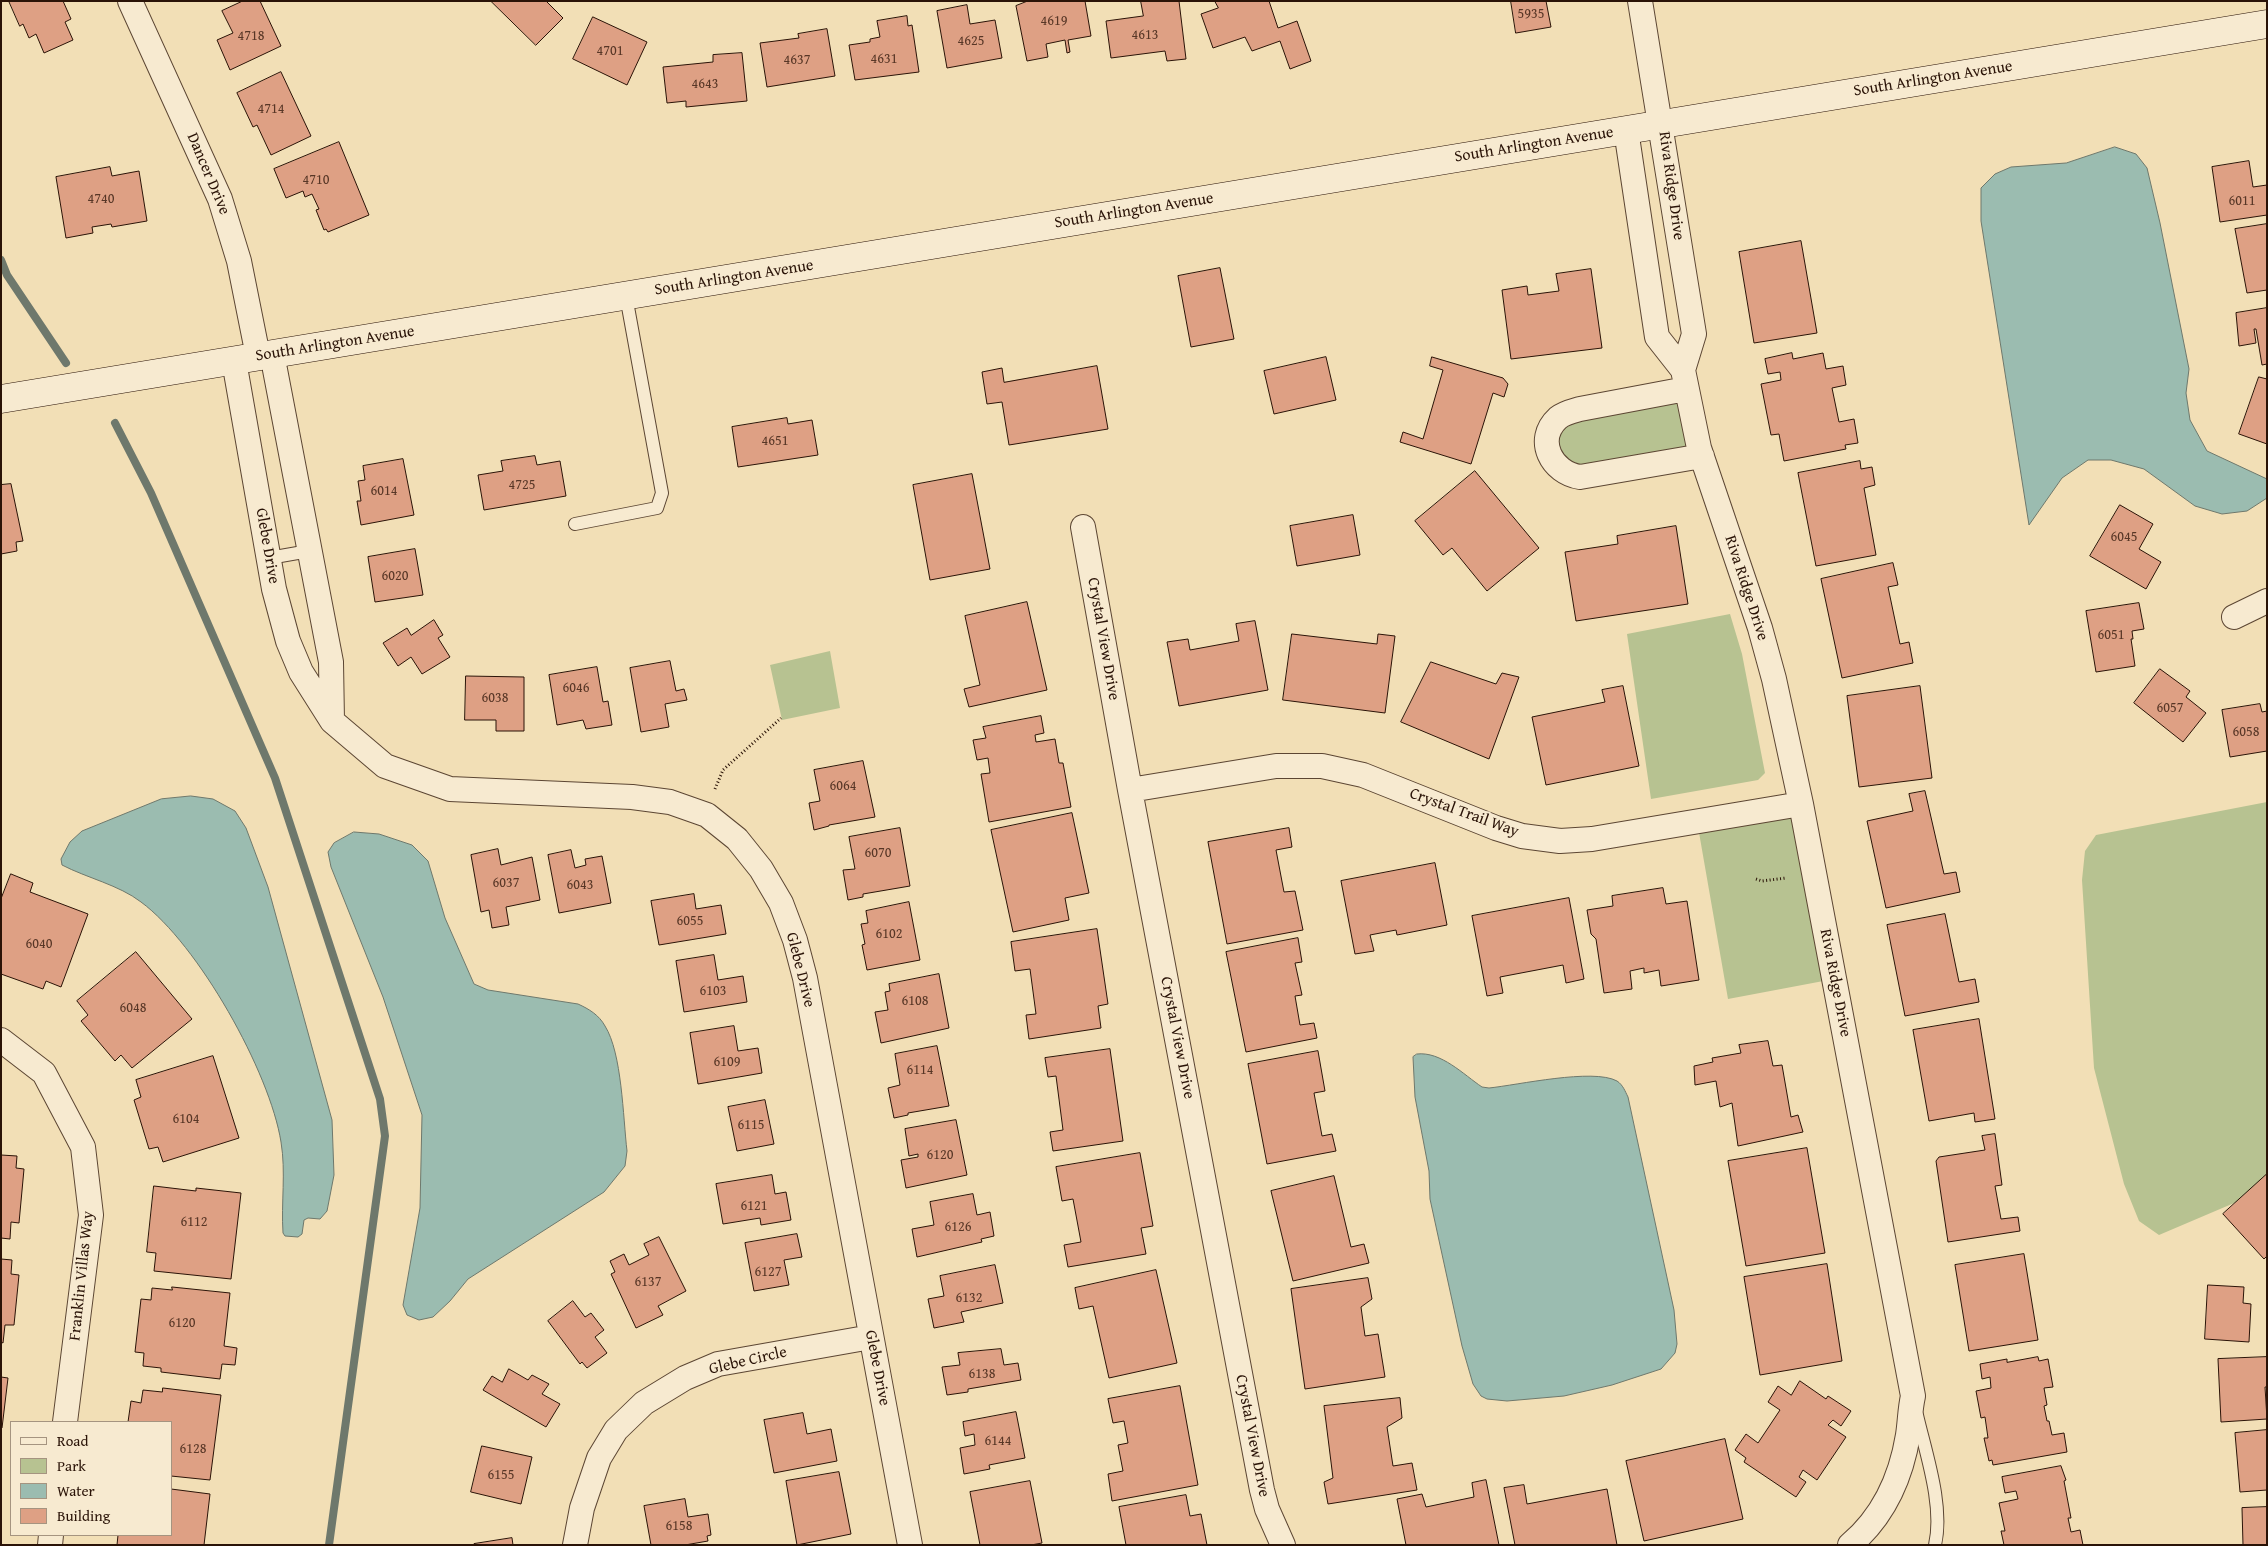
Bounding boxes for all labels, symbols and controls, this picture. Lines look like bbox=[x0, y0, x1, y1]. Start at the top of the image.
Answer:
house number: 5935 bbox=[1518, 6, 1544, 22]
house number: 4619 bbox=[1041, 13, 1067, 29]
house number: 4613 bbox=[1132, 27, 1158, 43]
house number: 4718 bbox=[238, 28, 264, 44]
house number: 4625 bbox=[958, 33, 984, 49]
house number: 4701 bbox=[597, 43, 623, 59]
house number: 4631 bbox=[871, 51, 897, 67]
house number: 4637 bbox=[784, 52, 810, 68]
street label: South Arlington Avenue bbox=[1852, 57, 2014, 101]
house number: 4643 bbox=[692, 76, 718, 92]
house number: 4714 bbox=[258, 101, 284, 117]
street label: South Arlington Avenue bbox=[1453, 123, 1615, 167]
street label: Dancer Drive bbox=[182, 130, 234, 218]
street label: Riva Ridge Drive bbox=[1654, 130, 1688, 242]
house number: 4710 bbox=[303, 172, 329, 188]
street label: South Arlington Avenue bbox=[1053, 189, 1215, 233]
house number: 4740 bbox=[88, 191, 114, 207]
house number: 6011 bbox=[2229, 193, 2255, 209]
street label: South Arlington Avenue bbox=[653, 256, 815, 300]
street label: South Arlington Avenue bbox=[254, 322, 416, 366]
house number: 4651 bbox=[762, 433, 788, 449]
house number: 4725 bbox=[509, 477, 535, 493]
house number: 6014 bbox=[371, 483, 397, 499]
street label: Glebe Drive bbox=[251, 507, 283, 585]
house number: 6045 bbox=[2111, 529, 2137, 545]
street label: Riva Ridge Drive bbox=[1720, 533, 1772, 643]
house number: 6020 bbox=[382, 568, 408, 584]
street label: Crystal View Drive bbox=[1083, 576, 1123, 702]
house number: 6051 bbox=[2098, 627, 2124, 643]
house number: 6046 bbox=[563, 680, 589, 696]
house number: 6038 bbox=[482, 690, 508, 706]
house number: 6057 bbox=[2157, 700, 2183, 716]
house number: 6058 bbox=[2233, 724, 2259, 740]
house number: 6064 bbox=[830, 778, 856, 794]
street label: Crystal Trail Way bbox=[1407, 784, 1521, 842]
house number: 6070 bbox=[865, 845, 891, 861]
house number: 6037 bbox=[493, 875, 519, 891]
house number: 6043 bbox=[567, 877, 593, 893]
house number: 6055 bbox=[677, 913, 703, 929]
house number: 6102 bbox=[876, 926, 902, 942]
street label: Riva Ridge Drive bbox=[1815, 927, 1855, 1039]
street label: Glebe Drive bbox=[781, 930, 819, 1010]
house number: 6040 bbox=[26, 936, 52, 952]
street label: Crystal View Drive bbox=[1156, 975, 1198, 1101]
house number: 6103 bbox=[700, 983, 726, 999]
house number: 6108 bbox=[902, 993, 928, 1009]
house number: 6048 bbox=[120, 1000, 146, 1016]
house number: 6109 bbox=[714, 1054, 740, 1070]
house number: 6114 bbox=[907, 1062, 933, 1078]
house number: 6104 bbox=[173, 1111, 199, 1127]
house number: 6115 bbox=[738, 1117, 764, 1133]
house number: 6120 bbox=[927, 1147, 953, 1163]
house number: 6121 bbox=[741, 1198, 767, 1214]
street label: Franklin Villas Way bbox=[66, 1210, 98, 1342]
house number: 6112 bbox=[181, 1214, 207, 1230]
house number: 6126 bbox=[945, 1219, 971, 1235]
house number: 6127 bbox=[755, 1264, 781, 1280]
house number: 6137 bbox=[635, 1274, 661, 1290]
house number: 6132 bbox=[956, 1290, 982, 1306]
house number: 6120 bbox=[169, 1315, 195, 1331]
street label: Glebe Drive bbox=[860, 1329, 894, 1407]
street label: Glebe Circle bbox=[707, 1343, 789, 1379]
house number: 6138 bbox=[969, 1366, 995, 1382]
street label: Crystal View Drive bbox=[1231, 1373, 1273, 1499]
legend bbox=[10, 1421, 172, 1536]
text: Road bbox=[57, 1430, 88, 1451]
house number: 6144 bbox=[985, 1433, 1011, 1449]
house number: 6128 bbox=[180, 1441, 206, 1457]
text: Park bbox=[57, 1455, 86, 1476]
house number: 6155 bbox=[488, 1467, 514, 1483]
text: Water bbox=[57, 1480, 95, 1501]
text: Building bbox=[57, 1505, 110, 1526]
house number: 6158 bbox=[666, 1518, 692, 1534]

